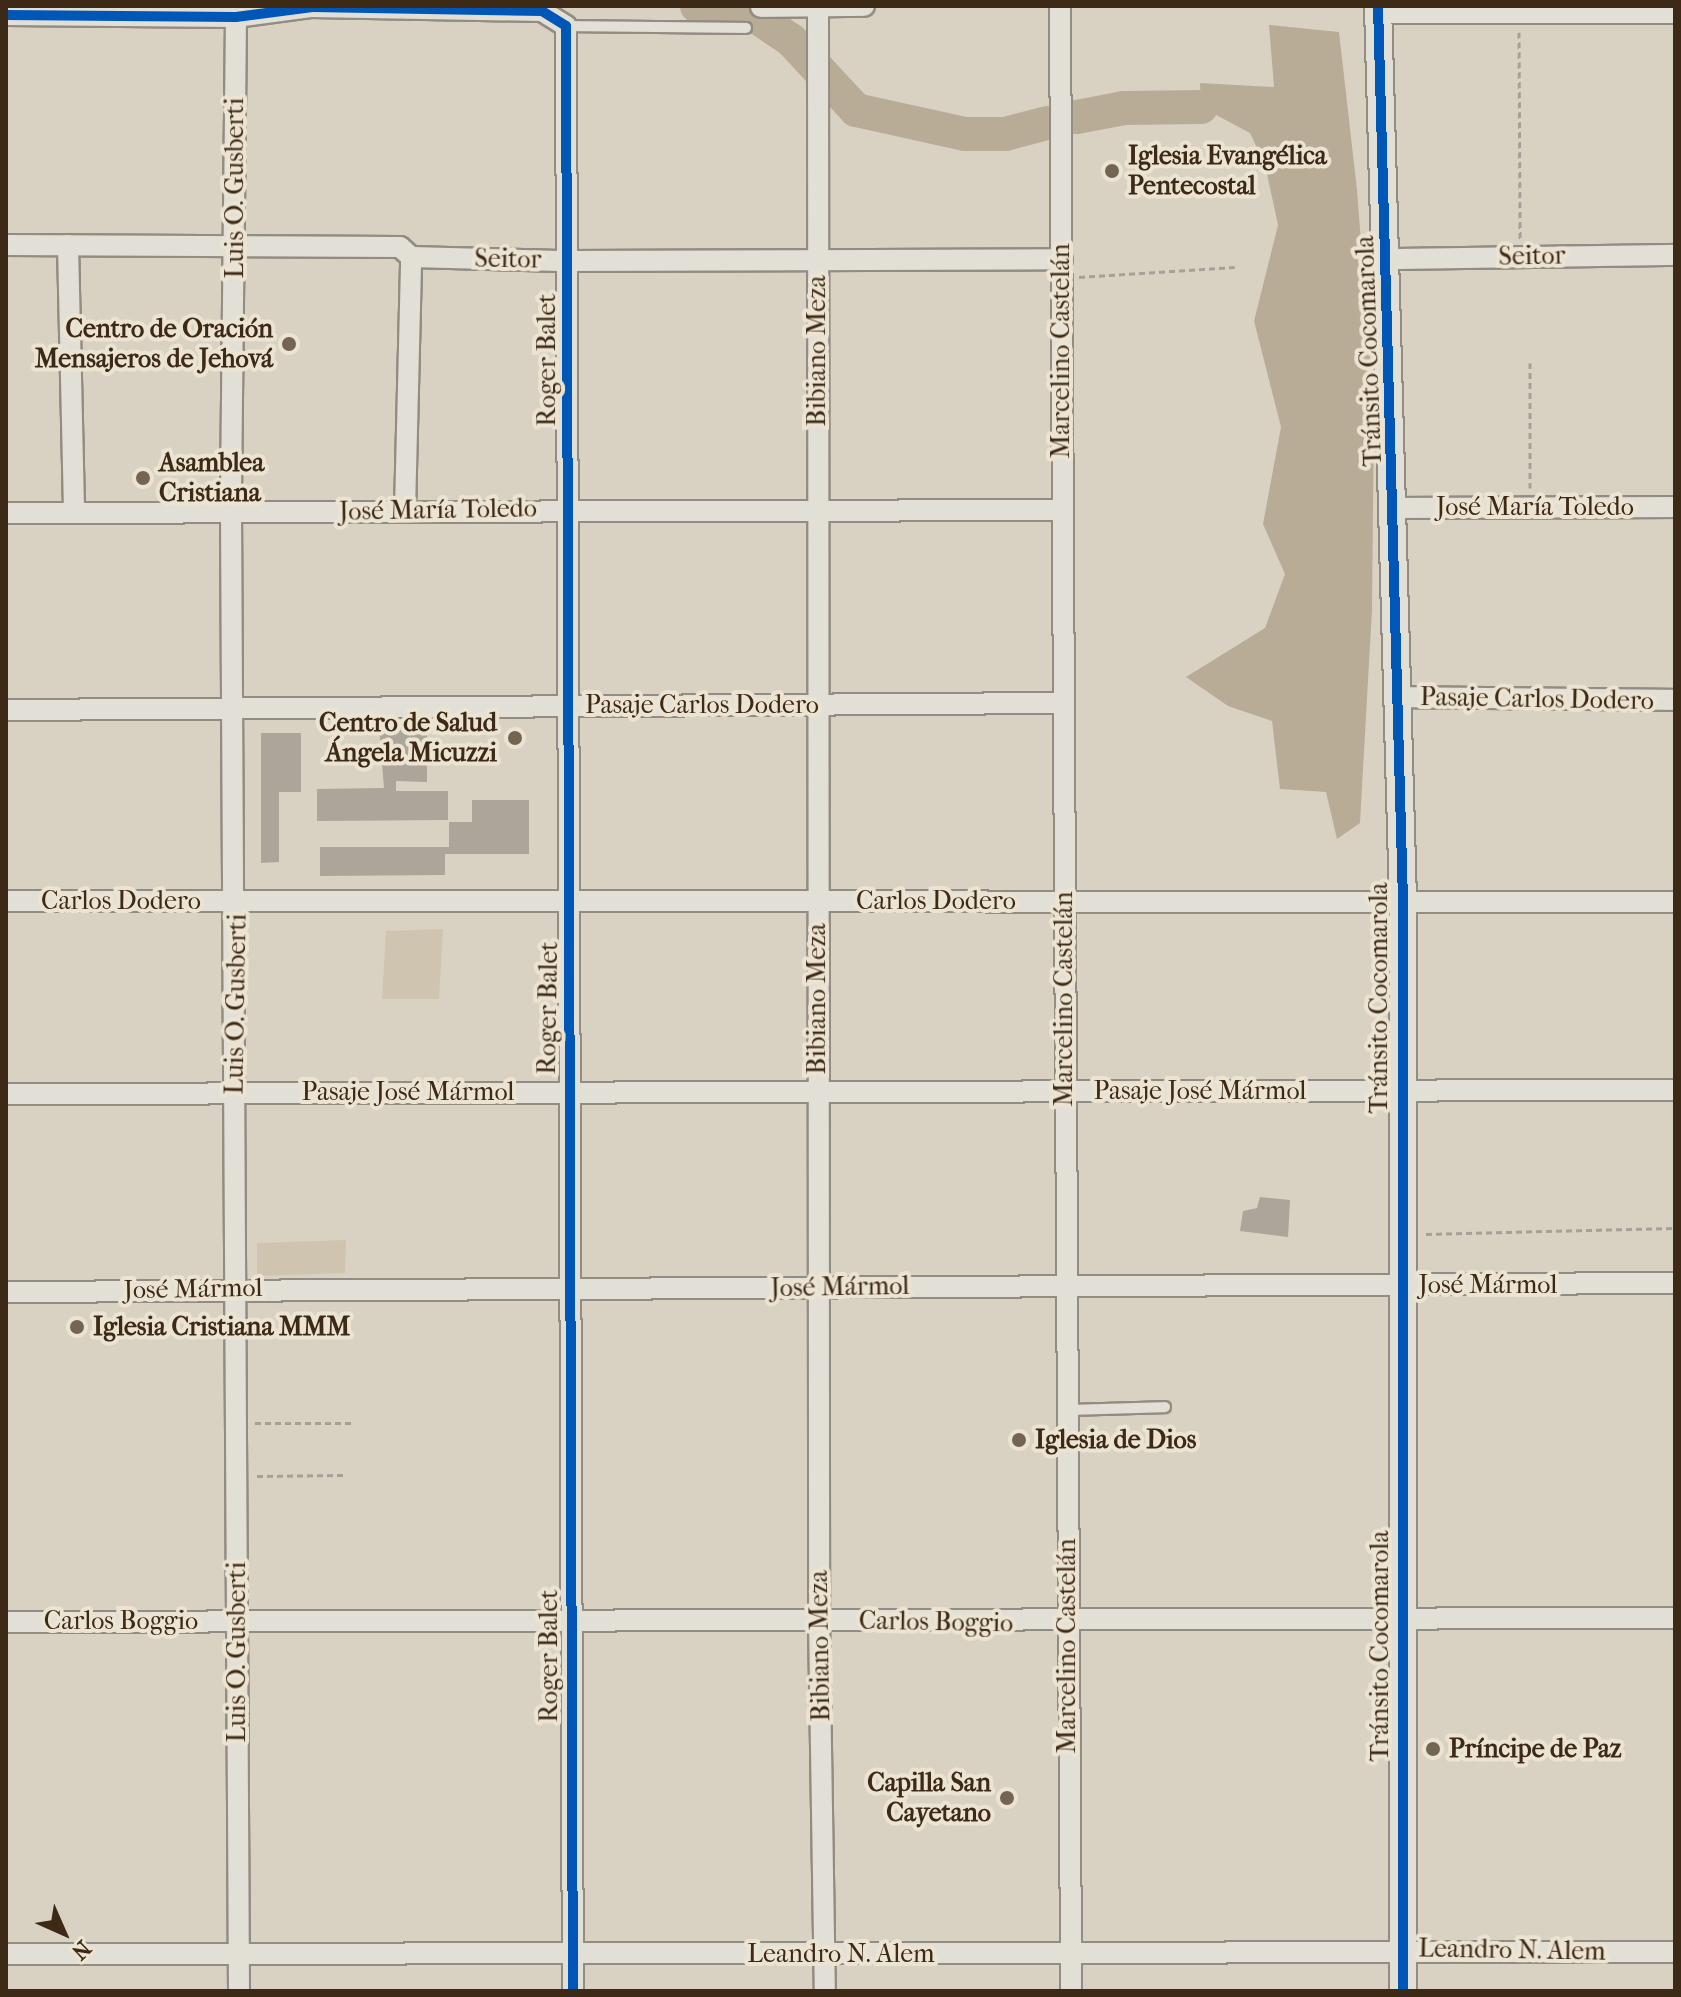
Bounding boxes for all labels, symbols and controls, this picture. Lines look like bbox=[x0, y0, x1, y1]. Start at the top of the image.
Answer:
street label: Luis O. Gusberti bbox=[219, 97, 251, 279]
place label: Iglesia Evangélica Pentecostal bbox=[1128, 140, 1327, 202]
marker: Iglesia Evangélica Pentecostal bbox=[1103, 162, 1121, 180]
street label: Tránsito Cocomarola bbox=[1349, 235, 1389, 467]
street label: Seitor bbox=[1498, 240, 1566, 272]
street label: Seitor bbox=[474, 243, 542, 275]
street label: Marcelino Castelán bbox=[1045, 243, 1077, 459]
street label: Bibiano Meza bbox=[801, 275, 833, 427]
street label: Roger Balet bbox=[531, 293, 563, 427]
place label: Centro de Oración Mensajeros de Jehová bbox=[35, 313, 273, 374]
marker: Centro de Oración Mensajeros de Jehová bbox=[280, 335, 298, 353]
place label: Asamblea Cristiana bbox=[159, 447, 264, 508]
marker: Asamblea Cristiana bbox=[134, 469, 152, 487]
street label: José María Toledo bbox=[1436, 491, 1634, 523]
street label: José María Toledo bbox=[339, 493, 537, 527]
street label: Pasaje Carlos Dodero bbox=[1420, 681, 1654, 717]
street label: Pasaje Carlos Dodero bbox=[585, 689, 819, 721]
place label: Centro de Salud Ángela Micuzzi bbox=[319, 707, 497, 768]
marker: Centro de Salud Ángela Micuzzi bbox=[504, 727, 526, 749]
street label: Tránsito Cocomarola bbox=[1363, 882, 1395, 1114]
street label: Carlos Dodero bbox=[41, 885, 201, 917]
street label: Carlos Dodero bbox=[856, 885, 1016, 917]
street label: Marcelino Castelán bbox=[1048, 891, 1080, 1107]
street label: Luis O. Gusberti bbox=[219, 913, 253, 1095]
street label: Bibiano Meza bbox=[801, 923, 833, 1075]
street label: Roger Balet bbox=[531, 941, 565, 1075]
street label: Pasaje José Mármol bbox=[1093, 1075, 1307, 1107]
street label: Pasaje José Mármol bbox=[301, 1076, 515, 1108]
street label: José Mármol bbox=[1418, 1269, 1558, 1301]
street label: José Mármol bbox=[770, 1270, 910, 1304]
street label: José Mármol bbox=[123, 1272, 263, 1306]
place label: Iglesia Cristiana MMM bbox=[93, 1311, 350, 1343]
marker: Iglesia Cristiana MMM bbox=[68, 1318, 86, 1336]
place label: Iglesia de Dios bbox=[1035, 1424, 1196, 1456]
marker: Iglesia de Dios bbox=[1010, 1431, 1028, 1449]
street label: Tránsito Cocomarola bbox=[1364, 1530, 1396, 1762]
street label: Marcelino Castelán bbox=[1051, 1538, 1083, 1754]
street label: Luis O. Gusberti bbox=[221, 1561, 253, 1743]
street label: Bibiano Meza bbox=[803, 1570, 837, 1722]
street label: Roger Balet bbox=[533, 1589, 565, 1723]
street label: Carlos Boggio bbox=[44, 1605, 198, 1637]
street label: Carlos Boggio bbox=[859, 1605, 1013, 1639]
place label: Príncipe de Paz bbox=[1449, 1733, 1622, 1765]
marker: Príncipe de Paz bbox=[1424, 1740, 1442, 1758]
place label: Capilla San Cayetano bbox=[867, 1767, 991, 1828]
marker: Capilla San Cayetano bbox=[998, 1789, 1016, 1807]
north arrow bbox=[24, 1893, 104, 1973]
street label: Leandro N. Alem bbox=[1418, 1933, 1606, 1967]
text: N bbox=[66, 1935, 96, 1965]
street label: Leandro N. Alem bbox=[747, 1938, 935, 1970]

